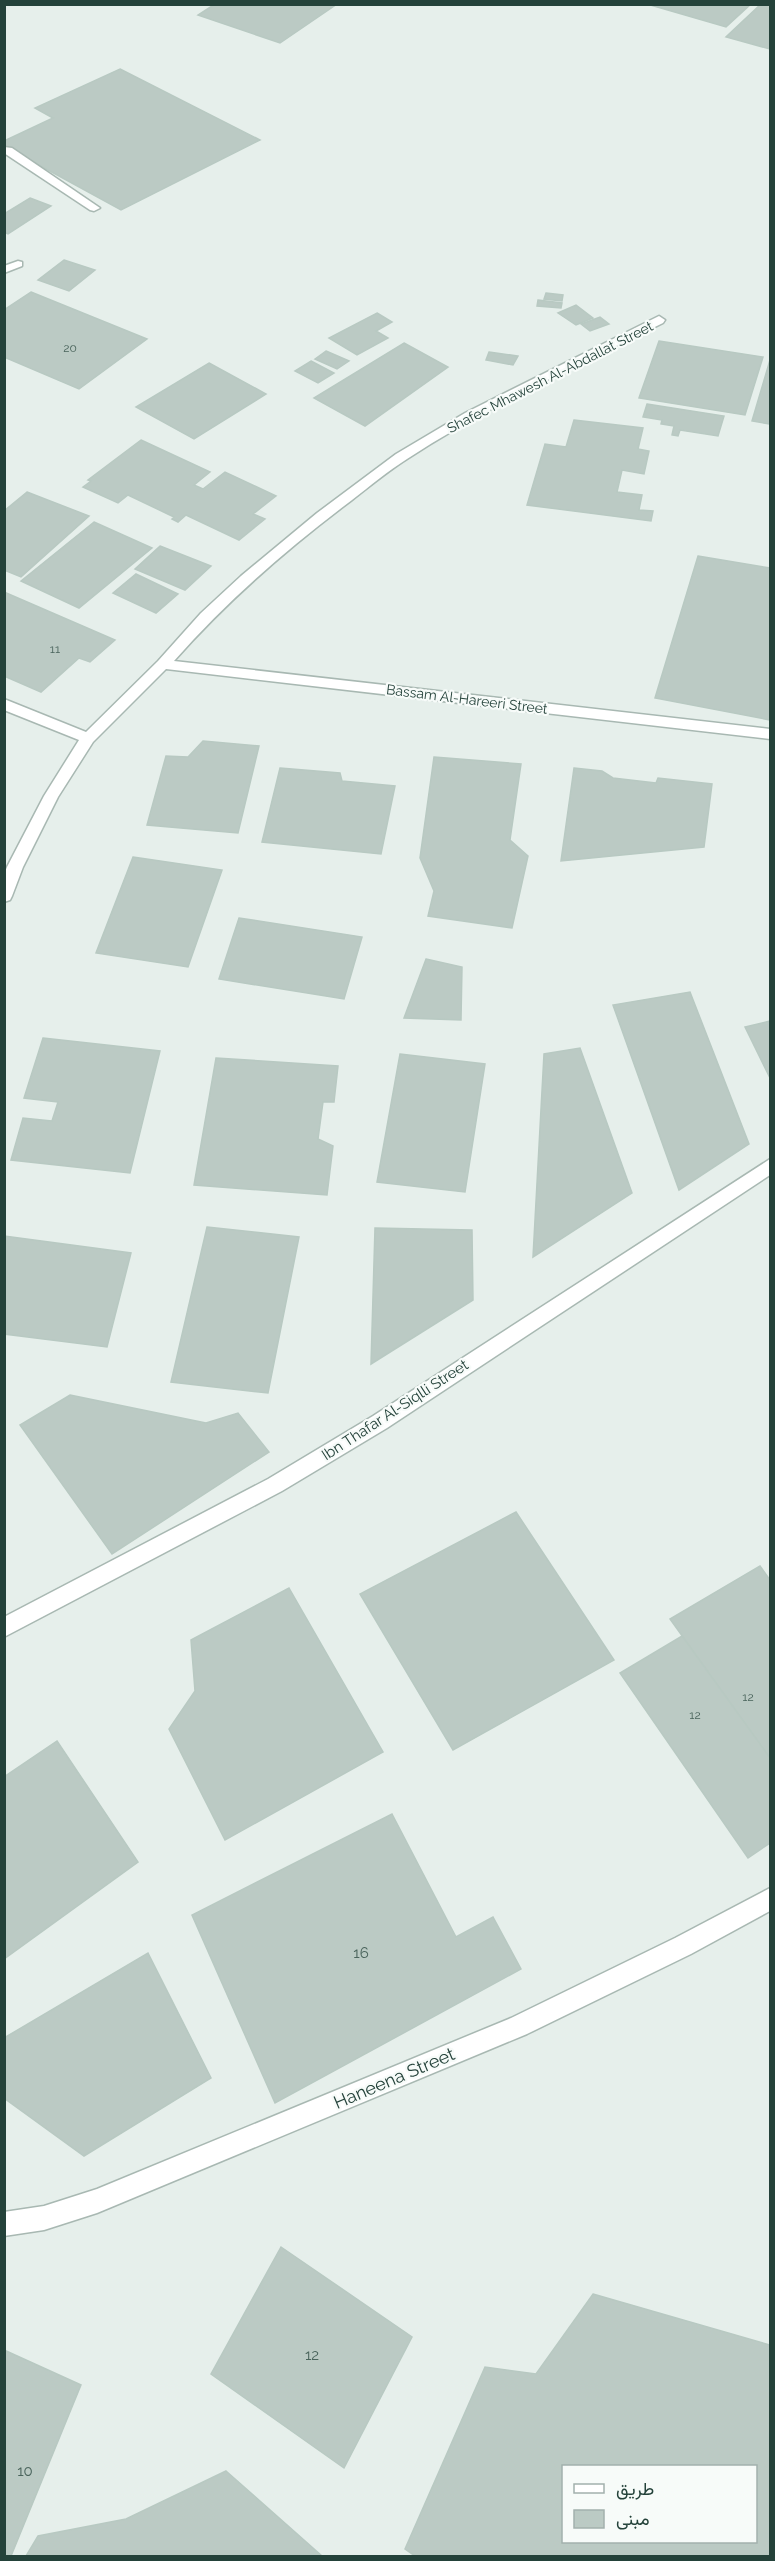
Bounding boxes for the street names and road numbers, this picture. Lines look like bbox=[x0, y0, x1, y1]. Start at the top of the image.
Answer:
street label: Shafec Mhawesh Al-Abdallat Street bbox=[444, 318, 656, 436]
street label: Bassam Al-Hareeri Street bbox=[385, 681, 549, 717]
street label: Ibn Thafar Al-Siqlli Street bbox=[318, 1356, 472, 1464]
street label: Haneena Street bbox=[330, 2043, 458, 2113]

